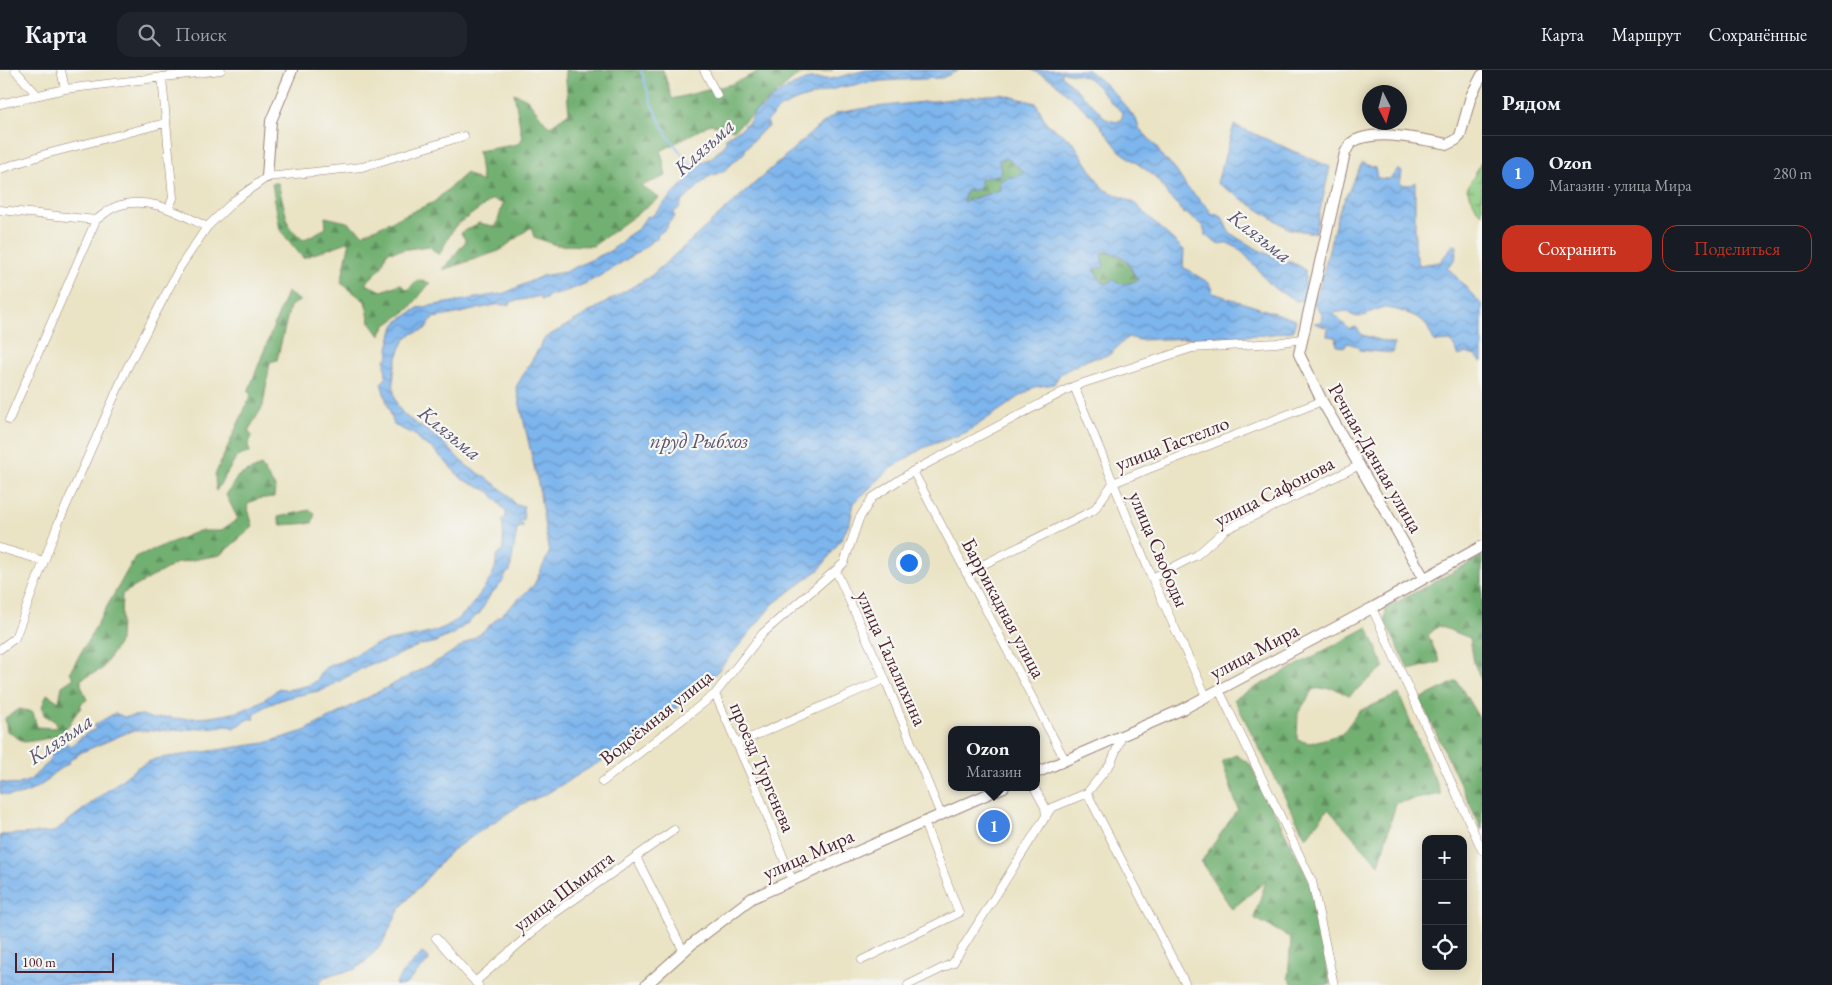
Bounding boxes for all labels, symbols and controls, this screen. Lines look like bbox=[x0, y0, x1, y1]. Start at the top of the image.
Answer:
search box bbox=[117, 12, 467, 57]
text: Карта bbox=[25, 19, 87, 50]
icon: search bbox=[135, 21, 163, 49]
text: Поиск bbox=[175, 22, 227, 47]
text: Карта bbox=[1541, 23, 1584, 46]
text: Маршрут bbox=[1612, 23, 1681, 46]
text: Сохранённые bbox=[1709, 23, 1807, 46]
north arrow bbox=[1362, 85, 1407, 130]
text: Рядом bbox=[1502, 89, 1561, 116]
water label: Клязьма bbox=[667, 112, 740, 182]
text: Ozon bbox=[1549, 150, 1592, 175]
text: 1 bbox=[1514, 163, 1522, 184]
text: 280 m bbox=[1773, 163, 1812, 184]
text: Магазин · улица Мира bbox=[1549, 175, 1692, 196]
water label: Клязьма bbox=[1222, 202, 1298, 269]
button: Сохранить bbox=[1502, 225, 1652, 272]
button: Поделиться bbox=[1662, 225, 1812, 272]
street label: Речная-Дачная улица bbox=[1323, 379, 1429, 537]
water label: Клязьма bbox=[413, 398, 487, 466]
street label: улица Гастелло bbox=[1111, 409, 1233, 477]
water label: пруд Рыбхоз bbox=[650, 427, 749, 454]
street label: улица Сафонова bbox=[1210, 450, 1338, 532]
street label: улица Свободы bbox=[1123, 487, 1195, 611]
street label: Баррикадная улица bbox=[956, 533, 1052, 683]
your location bbox=[896, 550, 922, 576]
street label: улица Талалихина bbox=[851, 586, 933, 730]
street label: улица Мира bbox=[1205, 617, 1303, 685]
street label: Водоёмная улица bbox=[594, 663, 718, 771]
street label: проезд Тургенева bbox=[724, 698, 802, 836]
water label: Клязьма bbox=[21, 707, 98, 771]
popup bbox=[948, 726, 1040, 791]
text: Ozon bbox=[966, 736, 1009, 761]
text: Магазин bbox=[966, 761, 1022, 782]
pin: 1 bbox=[978, 807, 1010, 845]
street label: улица Мира bbox=[758, 822, 858, 886]
map controls bbox=[1422, 835, 1467, 970]
button: + bbox=[1422, 835, 1467, 880]
street label: улица Шмидта bbox=[507, 845, 619, 937]
button: − bbox=[1422, 880, 1467, 925]
button: locate bbox=[1422, 925, 1467, 970]
scale bar bbox=[15, 950, 114, 973]
text: 100 m bbox=[22, 953, 56, 971]

